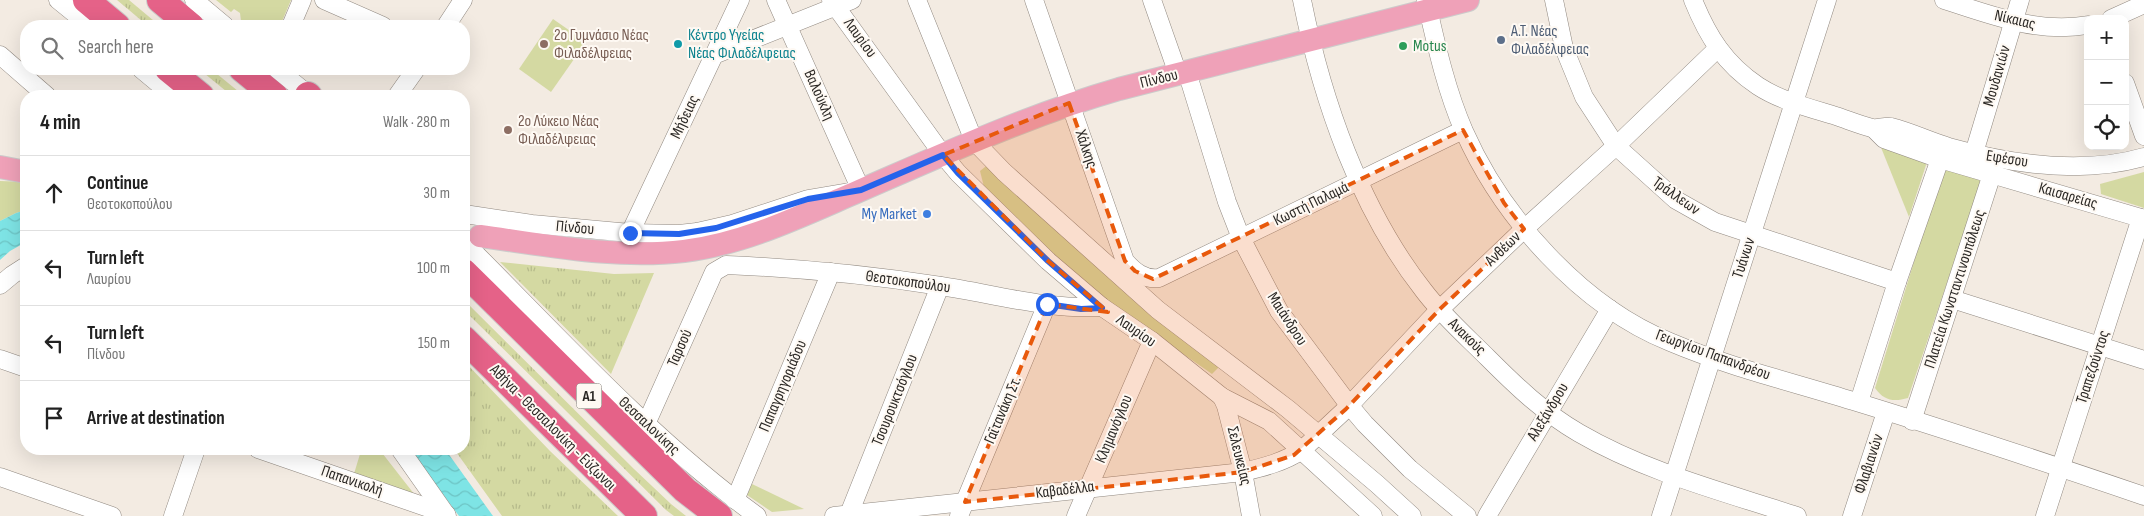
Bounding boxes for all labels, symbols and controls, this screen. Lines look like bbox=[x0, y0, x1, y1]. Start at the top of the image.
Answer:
street label: Νίκαιας bbox=[1993, 6, 2037, 34]
street label: Λαυρίου bbox=[839, 14, 881, 62]
map controls bbox=[2084, 15, 2129, 150]
button: + bbox=[2084, 15, 2129, 60]
search box bbox=[20, 20, 470, 75]
place label: Α.Τ. Νέας Φιλαδέλφειας bbox=[1510, 22, 1589, 59]
place label: 2ο Γυμνάσιο Νέας Φιλαδέλφειας bbox=[554, 26, 649, 63]
place label: Κέντρο Υγείας Νέας Φιλαδέλφειας bbox=[688, 26, 796, 63]
icon: search bbox=[38, 34, 66, 62]
marker: Α.Τ. Νέας Φιλαδέλφειας bbox=[1495, 34, 1507, 46]
text: Search here bbox=[78, 36, 154, 59]
place label: Motus bbox=[1413, 37, 1447, 56]
marker: 2ο Γυμνάσιο Νέας Φιλαδέλφειας bbox=[538, 38, 550, 50]
marker: Κέντρο Υγείας Νέας Φιλαδέλφειας bbox=[672, 38, 684, 50]
marker: Motus bbox=[1397, 40, 1409, 52]
street label: Μουδανιών bbox=[1979, 43, 2015, 109]
button: − bbox=[2084, 60, 2129, 105]
street label: Πίνδου bbox=[1138, 65, 1180, 93]
street label: Βαλούκλη bbox=[800, 67, 838, 123]
street label: Μήδειας bbox=[667, 92, 703, 142]
button: locate bbox=[2084, 105, 2129, 150]
text: 4 min bbox=[40, 110, 81, 135]
place label: 2ο Λύκειο Νέας Φιλαδέλφειας bbox=[518, 112, 599, 149]
text: Walk · 280 m bbox=[383, 113, 450, 132]
marker: 2ο Λύκειο Νέας Φιλαδέλφειας bbox=[502, 124, 514, 136]
street label: Χάλκης bbox=[1070, 126, 1101, 171]
street label: Εφέσου bbox=[1985, 146, 2029, 172]
text: Continue bbox=[87, 172, 148, 195]
street label: Τράλλεων bbox=[1649, 173, 1703, 219]
street label: Κωστή Παλαμά bbox=[1270, 178, 1352, 230]
icon: ahead bbox=[40, 179, 68, 207]
street label: Καισαρείας bbox=[2036, 179, 2100, 213]
text: 30 m bbox=[423, 184, 450, 203]
text: Θεοτοκοπούλου bbox=[87, 195, 173, 214]
place label: My Market bbox=[861, 205, 917, 224]
street label: Πλατεία Κωνσταντινουπόλεως bbox=[1920, 207, 1990, 371]
marker: My Market bbox=[921, 208, 933, 220]
street label: Πίνδου bbox=[555, 217, 595, 239]
route end bbox=[619, 222, 642, 245]
street label: Ανθέων bbox=[1481, 228, 1525, 271]
street label: Τυάνων bbox=[1729, 235, 1759, 281]
text: Turn left bbox=[87, 247, 144, 270]
icon: left bbox=[40, 254, 68, 282]
text: 100 m bbox=[417, 259, 450, 278]
street label: Θεοτοκοπούλου bbox=[864, 267, 952, 297]
text: Λαυρίου bbox=[87, 270, 131, 289]
street label: Μαιάνδρου bbox=[1263, 289, 1311, 349]
route start bbox=[1036, 293, 1059, 316]
street label: Λαυρίου bbox=[1112, 310, 1160, 351]
street label: Ανακούς bbox=[1443, 314, 1490, 360]
text: Turn left bbox=[87, 322, 144, 345]
street label: Γεωργίου Παπανδρέου bbox=[1653, 325, 1773, 385]
street label: Ταρσού bbox=[663, 326, 697, 370]
street label: Τραπεζούντος bbox=[2072, 328, 2114, 406]
icon: left bbox=[40, 329, 68, 357]
text: 150 m bbox=[418, 334, 450, 353]
street label: Παπαγρηγοριάδου bbox=[755, 337, 811, 435]
text: Πίνδου bbox=[87, 345, 125, 364]
street label: Τσουρουκτσόγλου bbox=[868, 351, 922, 449]
street label: Αθήνα - Θεσσαλονίκη - Εύζωνοι bbox=[485, 360, 620, 495]
street label: Γαϊτανάκη Στ. bbox=[980, 373, 1026, 447]
street label: Αλεξάνδρου bbox=[1523, 380, 1573, 445]
road number: Α1 bbox=[576, 384, 602, 408]
street label: Κλημανόγλου bbox=[1091, 392, 1137, 466]
street label: Θεσσαλονίκης bbox=[614, 393, 684, 459]
icon: arrive bbox=[40, 404, 68, 432]
text: Arrive at destination bbox=[87, 407, 225, 430]
street label: Σελευκείας bbox=[1223, 425, 1255, 487]
street label: Φλαβιανών bbox=[1850, 432, 1888, 496]
street label: Παπανικολή bbox=[319, 462, 385, 500]
street label: Καβαδέλλα bbox=[1035, 477, 1096, 503]

